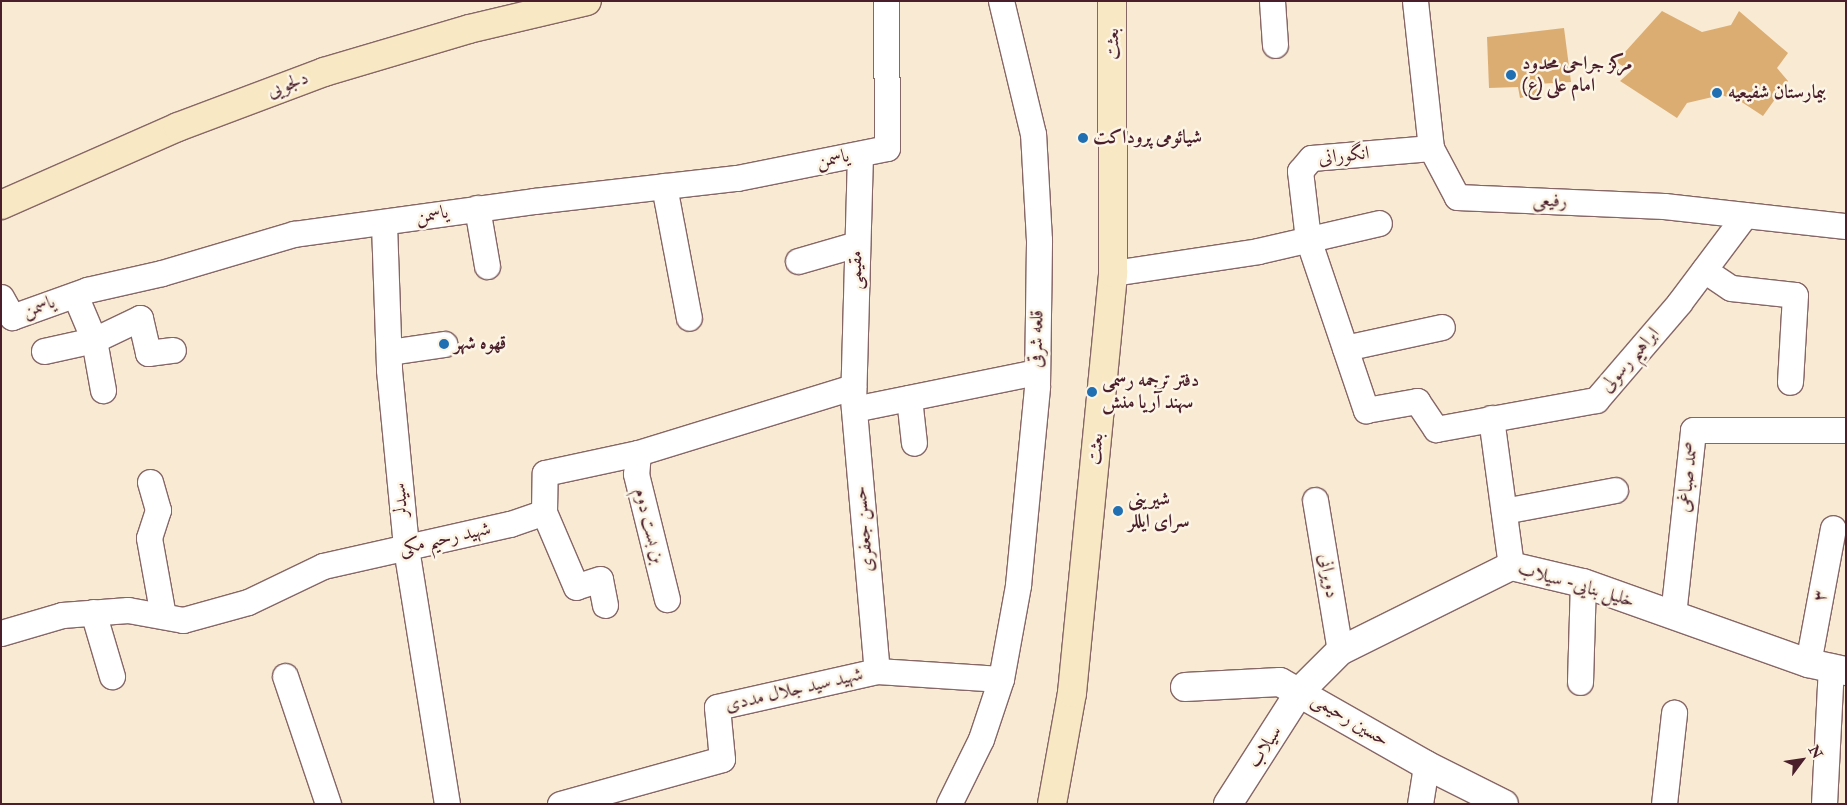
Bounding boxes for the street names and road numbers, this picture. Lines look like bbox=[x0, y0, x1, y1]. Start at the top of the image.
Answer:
street label: بعثت bbox=[1102, 28, 1124, 60]
street label: دلجویی bbox=[264, 67, 312, 103]
street label: انگورانی bbox=[1317, 142, 1371, 170]
street label: یاسمن bbox=[815, 145, 851, 173]
street label: رفیعی bbox=[1532, 189, 1568, 213]
street label: یاسمن bbox=[414, 201, 450, 229]
street label: مقیمی bbox=[844, 250, 868, 290]
street label: یاسمن bbox=[20, 291, 58, 323]
street label: قلعه شرقی bbox=[1025, 310, 1049, 368]
street label: ابراهیم رسولی bbox=[1595, 323, 1665, 397]
street label: بعثت bbox=[1083, 432, 1109, 466]
street label: صمد صباغی bbox=[1673, 440, 1703, 514]
street label: سیدلر bbox=[388, 482, 414, 518]
street label: حسن جعفری bbox=[849, 485, 879, 573]
street label: بن بست دوم bbox=[629, 486, 669, 566]
street label: شهید رحیم مکی bbox=[397, 517, 493, 561]
street label: دویرانی bbox=[1313, 552, 1343, 600]
street label: خلیل بنایی- سیلاب bbox=[1515, 557, 1637, 613]
street label: ۳ bbox=[1809, 589, 1833, 603]
street label: شهید سید جلال مددی bbox=[723, 663, 865, 717]
street label: حسین رحیمی bbox=[1307, 688, 1393, 752]
street label: سیلاب bbox=[1243, 721, 1287, 773]

